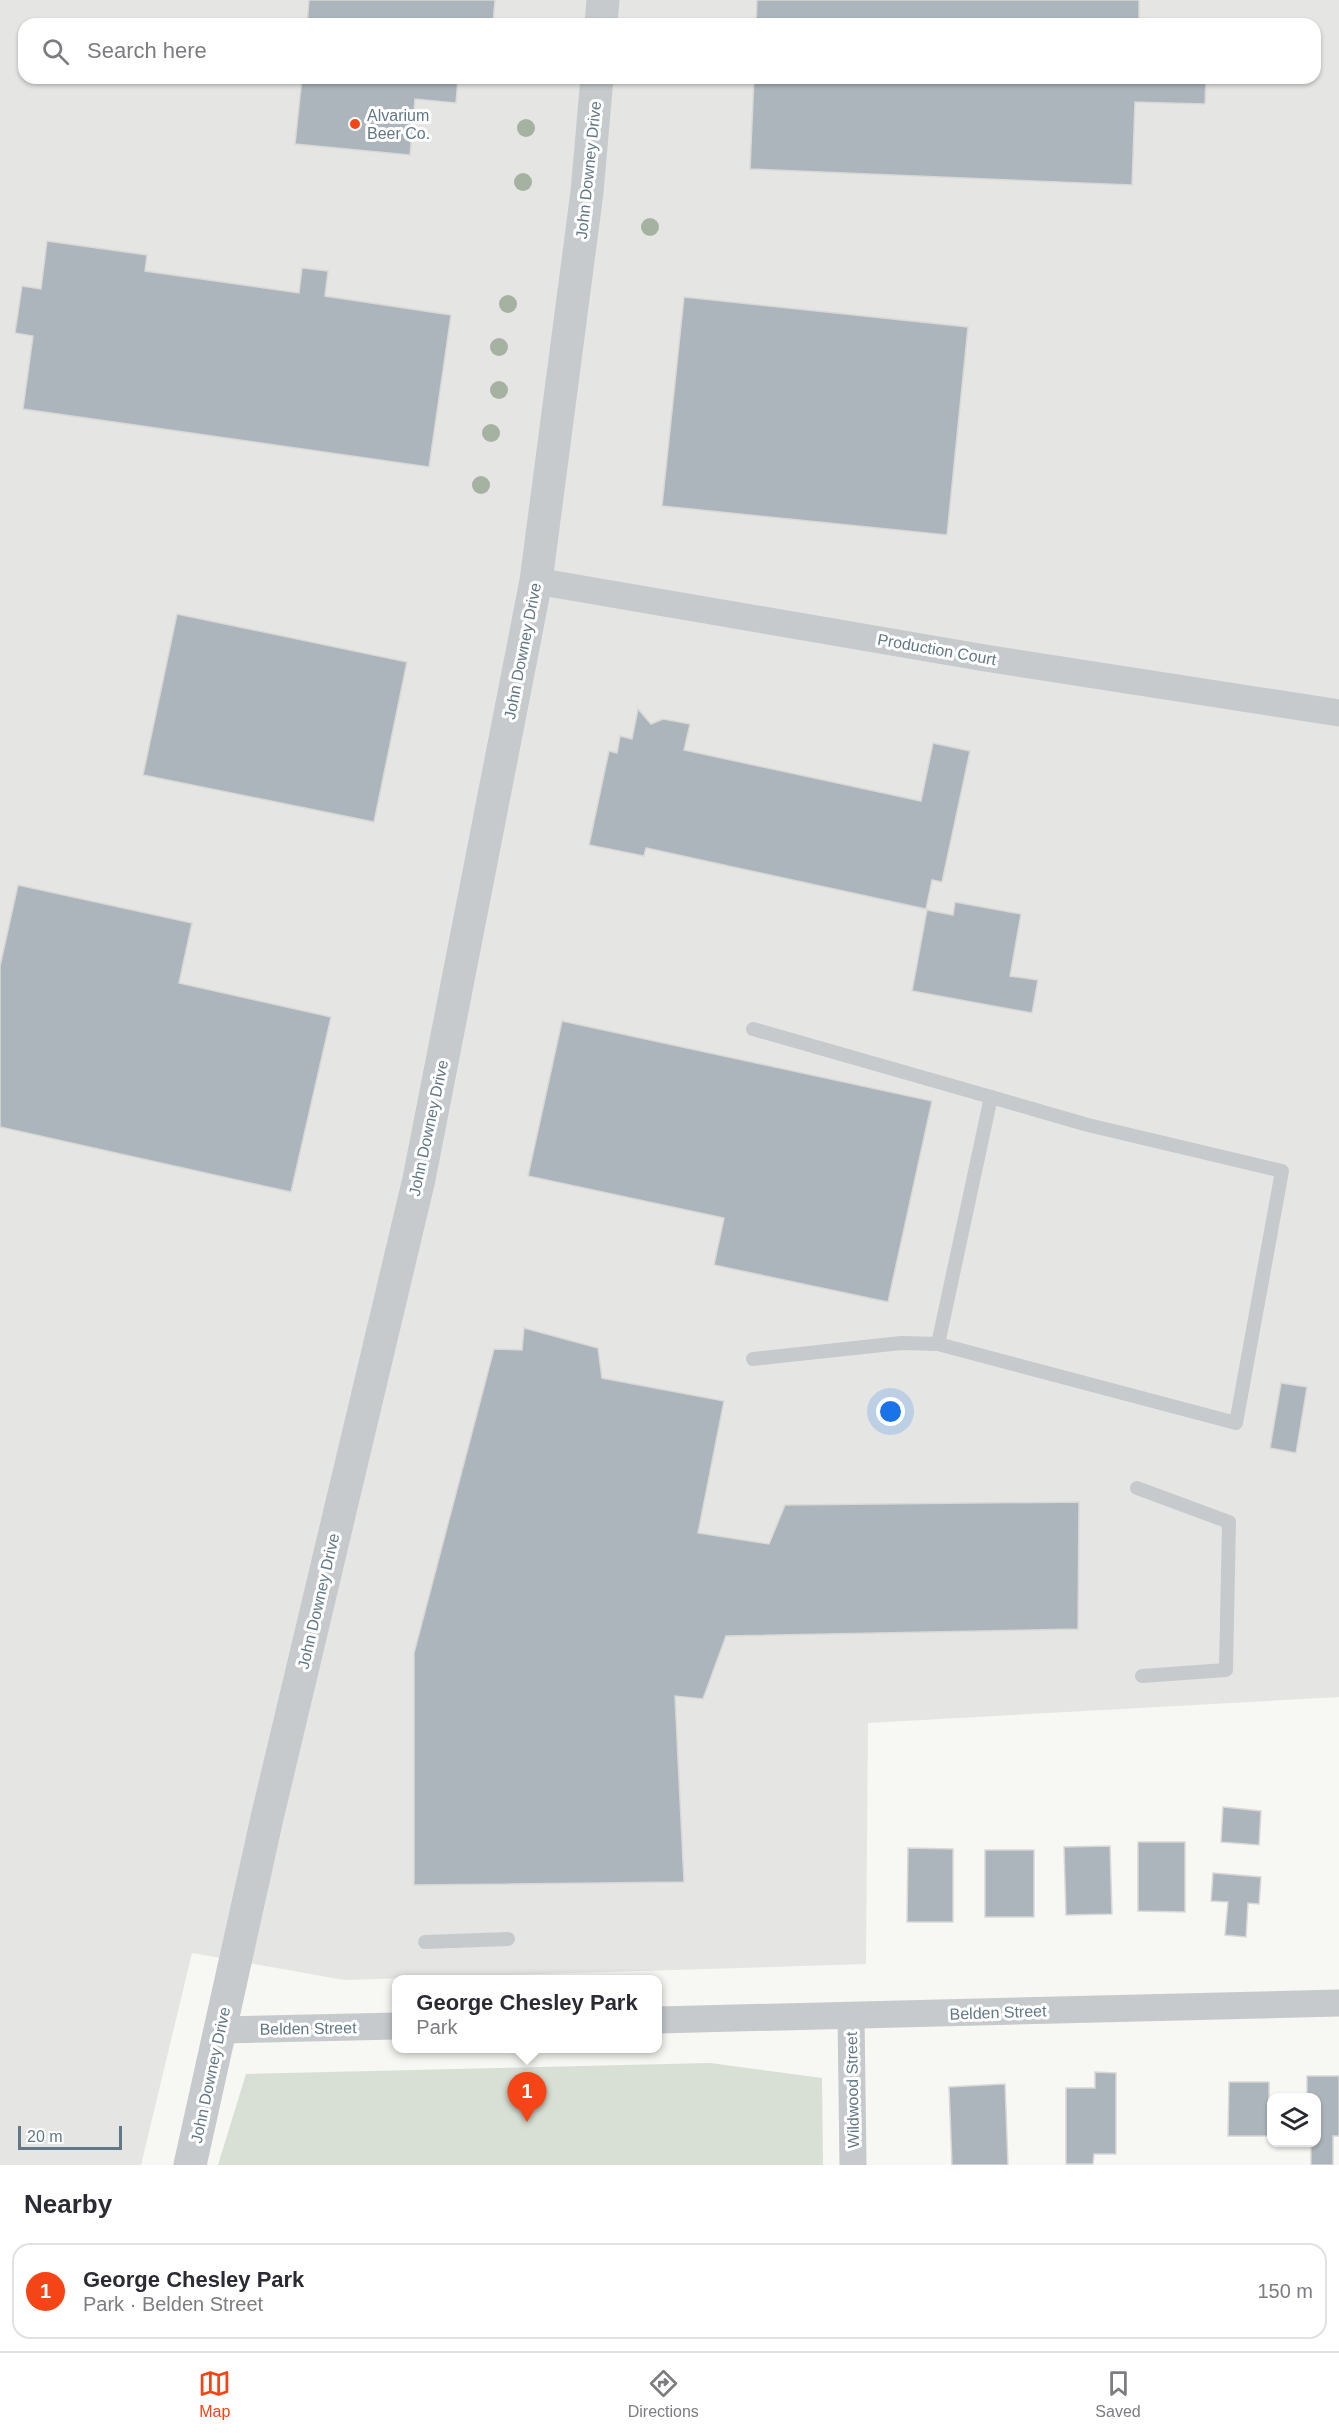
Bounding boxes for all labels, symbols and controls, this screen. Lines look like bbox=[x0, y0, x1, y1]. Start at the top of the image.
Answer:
search box bbox=[18, 18, 1321, 84]
icon: search bbox=[39, 35, 72, 68]
text: Search here bbox=[87, 38, 207, 63]
street label: John Downey Drive bbox=[573, 100, 604, 240]
place label: Alvarium Beer Co. bbox=[367, 107, 430, 142]
marker: Alvarium Beer Co. bbox=[348, 117, 362, 131]
street label: John Downey Drive bbox=[501, 581, 544, 721]
street label: Production Court bbox=[876, 631, 998, 668]
street label: John Downey Drive bbox=[406, 1058, 451, 1198]
your location bbox=[876, 1397, 905, 1426]
street label: John Downey Drive bbox=[295, 1532, 342, 1671]
popup bbox=[392, 1975, 662, 2053]
text: George Chesley Park bbox=[416, 1990, 638, 2015]
street label: Belden Street bbox=[949, 2002, 1047, 2023]
street label: John Downey Drive bbox=[188, 2005, 233, 2145]
text: Park bbox=[416, 2016, 457, 2038]
street label: Belden Street bbox=[259, 2019, 357, 2038]
street label: Wildwood Street bbox=[843, 2031, 862, 2148]
pin: 1 bbox=[508, 2072, 546, 2122]
map controls bbox=[1267, 2093, 1321, 2147]
button: layers bbox=[1267, 2093, 1321, 2147]
scale bar bbox=[18, 2123, 122, 2150]
text: 20 m bbox=[27, 2128, 63, 2145]
text: Nearby bbox=[24, 2189, 112, 2219]
text: George Chesley Park bbox=[83, 2267, 304, 2292]
text: 1 bbox=[40, 2280, 51, 2302]
text: 150 m bbox=[1257, 2280, 1313, 2302]
text: Park · Belden Street bbox=[83, 2293, 263, 2315]
tab: Map bbox=[198, 2367, 231, 2421]
tab: Directions bbox=[628, 2367, 699, 2421]
tab: Saved bbox=[1095, 2367, 1141, 2421]

